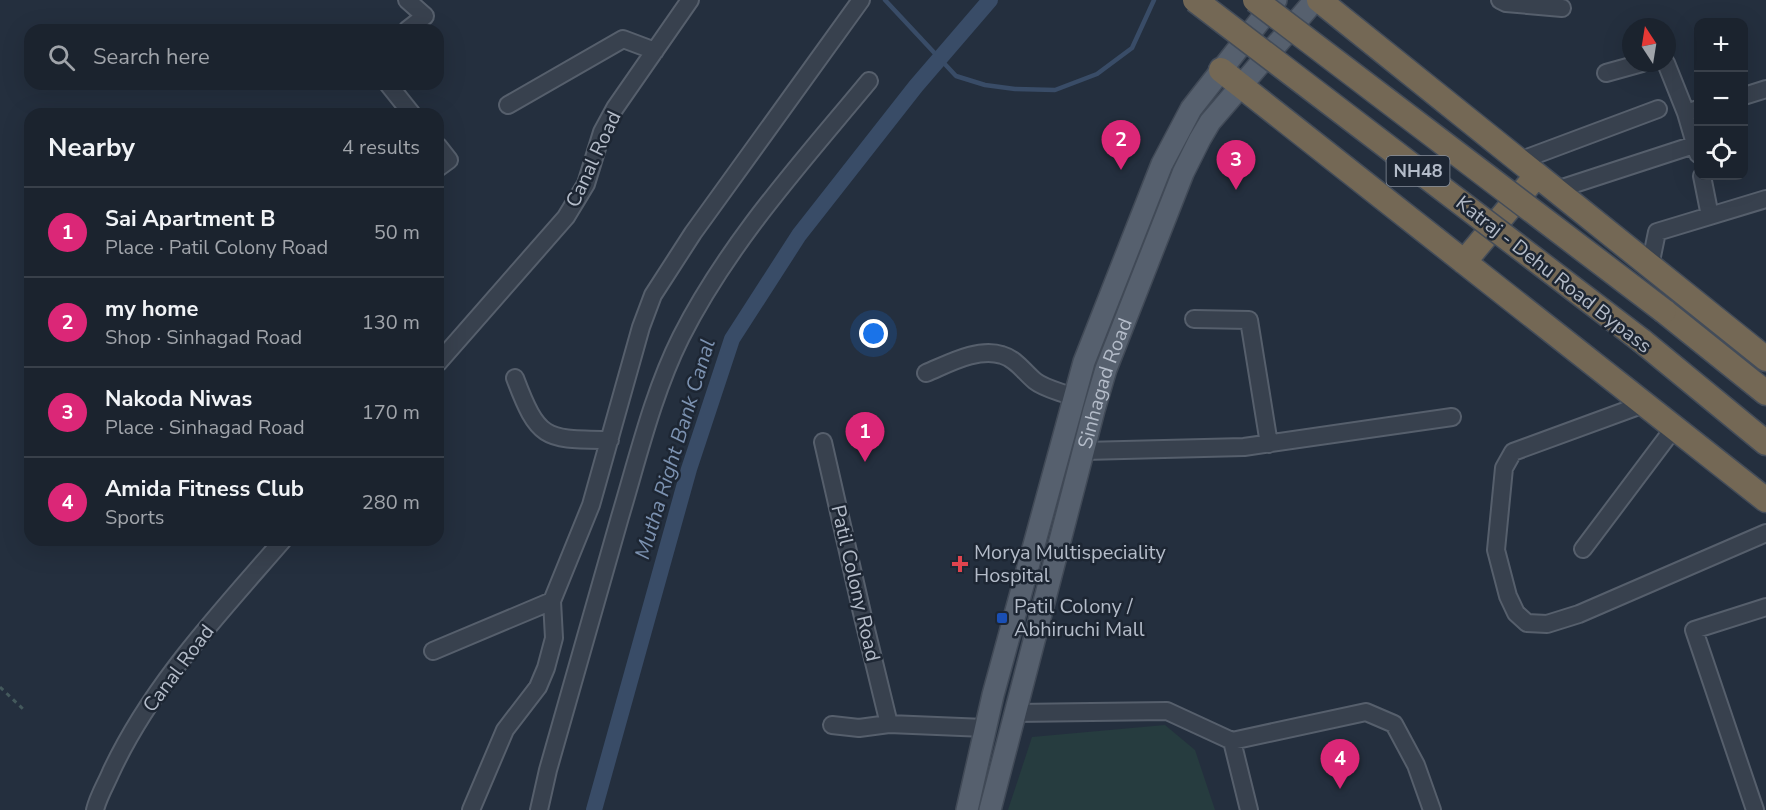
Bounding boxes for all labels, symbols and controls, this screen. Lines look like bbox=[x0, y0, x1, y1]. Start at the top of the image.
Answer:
north arrow bbox=[1622, 18, 1676, 72]
map controls bbox=[1694, 18, 1748, 180]
button: + bbox=[1694, 18, 1748, 72]
search box bbox=[24, 24, 444, 90]
icon: search bbox=[45, 41, 78, 74]
text: Search here bbox=[93, 42, 210, 72]
button: − bbox=[1694, 72, 1748, 126]
street label: Canal Road bbox=[559, 107, 628, 212]
pin: 2 bbox=[1102, 120, 1140, 170]
button: locate bbox=[1694, 126, 1748, 180]
text: Nearby bbox=[48, 130, 135, 165]
text: 4 results bbox=[342, 134, 420, 161]
pin: 3 bbox=[1216, 140, 1256, 190]
road number: NH48 bbox=[1386, 156, 1450, 186]
street label: Katraj - Dehu Road Bypass bbox=[1450, 189, 1657, 359]
text: Sai Apartment B bbox=[105, 204, 275, 234]
text: 1 bbox=[62, 219, 74, 246]
text: 50 m bbox=[374, 219, 420, 246]
text: Place · Patil Colony Road bbox=[105, 234, 328, 261]
text: my home bbox=[105, 294, 198, 324]
text: 2 bbox=[62, 309, 74, 336]
text: 130 m bbox=[362, 309, 420, 336]
street label: Sinhagad Road bbox=[1072, 314, 1139, 452]
your location bbox=[859, 319, 888, 348]
text: Shop · Sinhagad Road bbox=[105, 324, 302, 351]
water label: Mutha Right Bank Canal bbox=[628, 336, 722, 562]
text: Nakoda Niwas bbox=[105, 384, 252, 414]
text: 3 bbox=[62, 399, 74, 426]
text: 170 m bbox=[362, 399, 420, 426]
pin: 1 bbox=[846, 412, 884, 462]
text: Place · Sinhagad Road bbox=[105, 414, 305, 441]
text: Amida Fitness Club bbox=[105, 474, 304, 504]
text: 4 bbox=[62, 489, 74, 516]
text: 280 m bbox=[362, 489, 420, 516]
street label: Patil Colony Road bbox=[824, 502, 887, 664]
text: Sports bbox=[105, 504, 164, 531]
place label: Morya Multispeciality Hospital bbox=[974, 539, 1167, 589]
marker: Morya Multispeciality Hospital bbox=[951, 555, 969, 573]
place label: Patil Colony / Abhiruchi Mall bbox=[1014, 593, 1145, 643]
marker: Patil Colony / Abhiruchi Mall bbox=[995, 611, 1009, 625]
street label: Canal Road bbox=[137, 619, 220, 718]
pin: 4 bbox=[1320, 740, 1360, 789]

